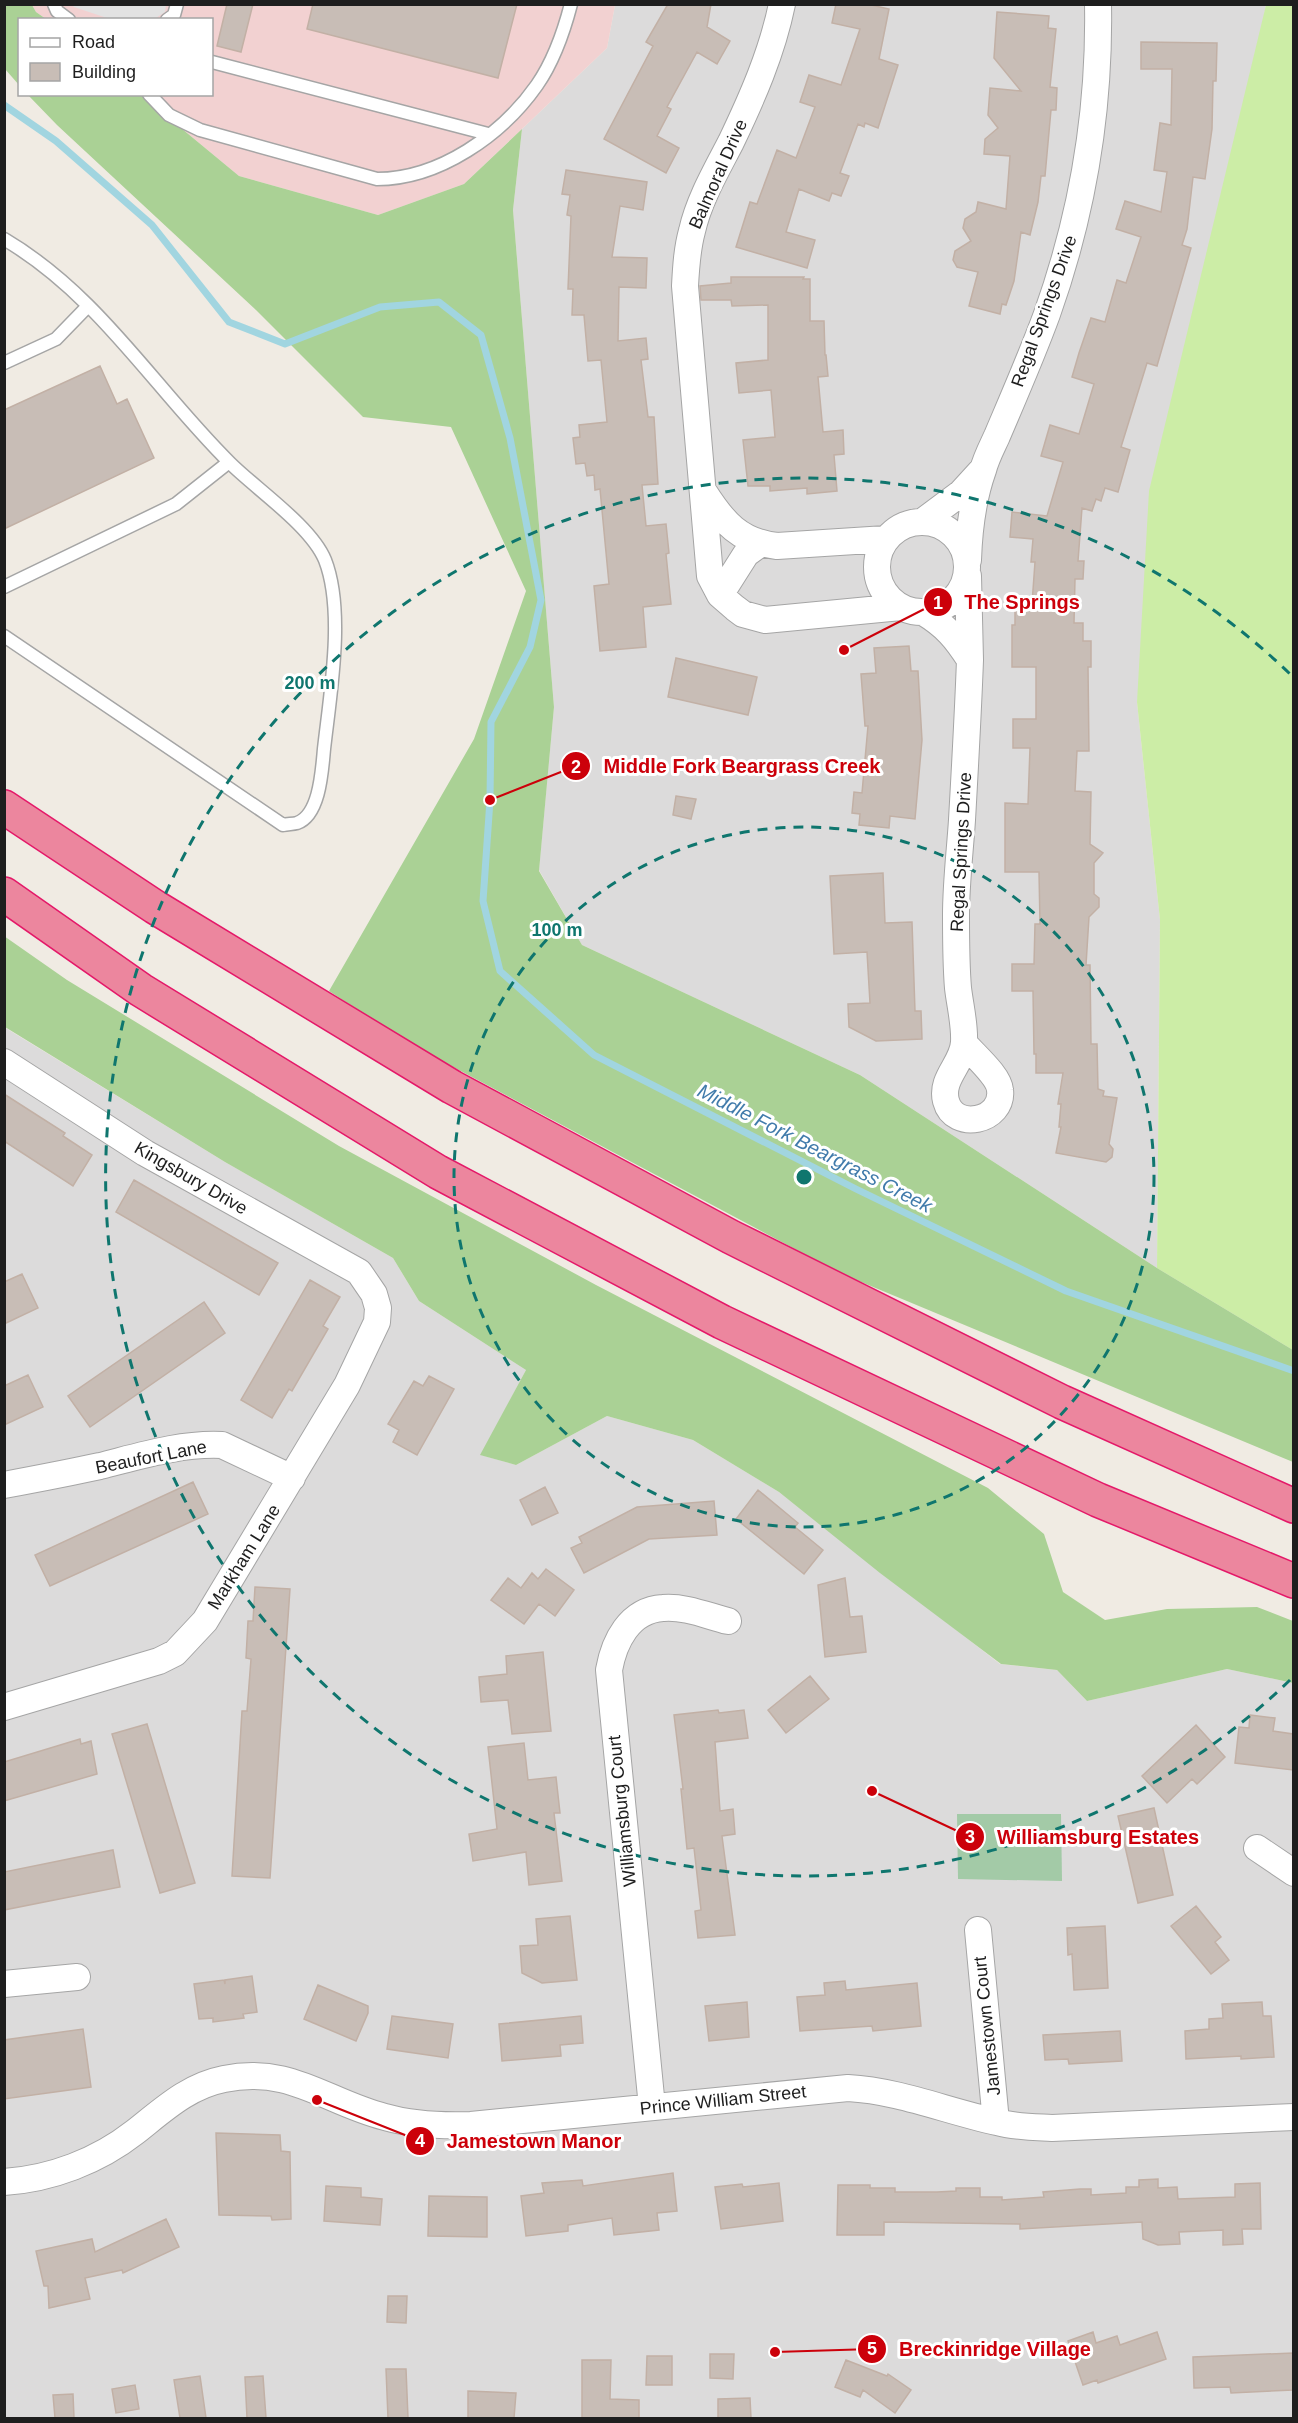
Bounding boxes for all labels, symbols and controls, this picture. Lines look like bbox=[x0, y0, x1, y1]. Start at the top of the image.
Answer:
legend bbox=[18, 18, 213, 96]
text: Road bbox=[72, 32, 115, 52]
text: Building bbox=[72, 62, 136, 82]
street label: Balmoral Drive bbox=[685, 116, 751, 232]
street label: Regal Springs Drive bbox=[1007, 232, 1081, 390]
callout: The Springs bbox=[923, 583, 1092, 621]
text: The Springs bbox=[964, 591, 1080, 613]
text: 1 bbox=[933, 593, 943, 613]
text: 200 m bbox=[284, 673, 336, 693]
callout: Middle Fork Beargrass Creek bbox=[561, 747, 892, 785]
text: Middle Fork Beargrass Creek bbox=[604, 755, 881, 777]
text: 2 bbox=[571, 757, 581, 777]
street label: Regal Springs Drive bbox=[947, 772, 975, 932]
text: 100 m bbox=[531, 920, 583, 940]
water label: Middle Fork Beargrass Creek bbox=[694, 1079, 937, 1217]
street label: Kingsbury Drive bbox=[131, 1138, 251, 1218]
centre of rings bbox=[794, 1167, 814, 1187]
street label: Beaufort Lane bbox=[94, 1436, 208, 1478]
street label: Markham Lane bbox=[204, 1501, 284, 1613]
street label: Williamsburg Court bbox=[604, 1734, 640, 1888]
callout: Williamsburg Estates bbox=[955, 1818, 1211, 1856]
text: Williamsburg Estates bbox=[997, 1826, 1199, 1848]
text: 3 bbox=[965, 1827, 975, 1847]
street label: Jamestown Court bbox=[970, 1955, 1004, 2097]
street label: Prince William Street bbox=[639, 2081, 807, 2119]
callout: Jamestown Manor bbox=[405, 2122, 633, 2160]
text: Jamestown Manor bbox=[447, 2130, 621, 2152]
text: 4 bbox=[415, 2131, 425, 2151]
callout: Breckinridge Village bbox=[857, 2330, 1103, 2368]
text: Breckinridge Village bbox=[899, 2338, 1091, 2360]
text: 5 bbox=[867, 2339, 877, 2359]

